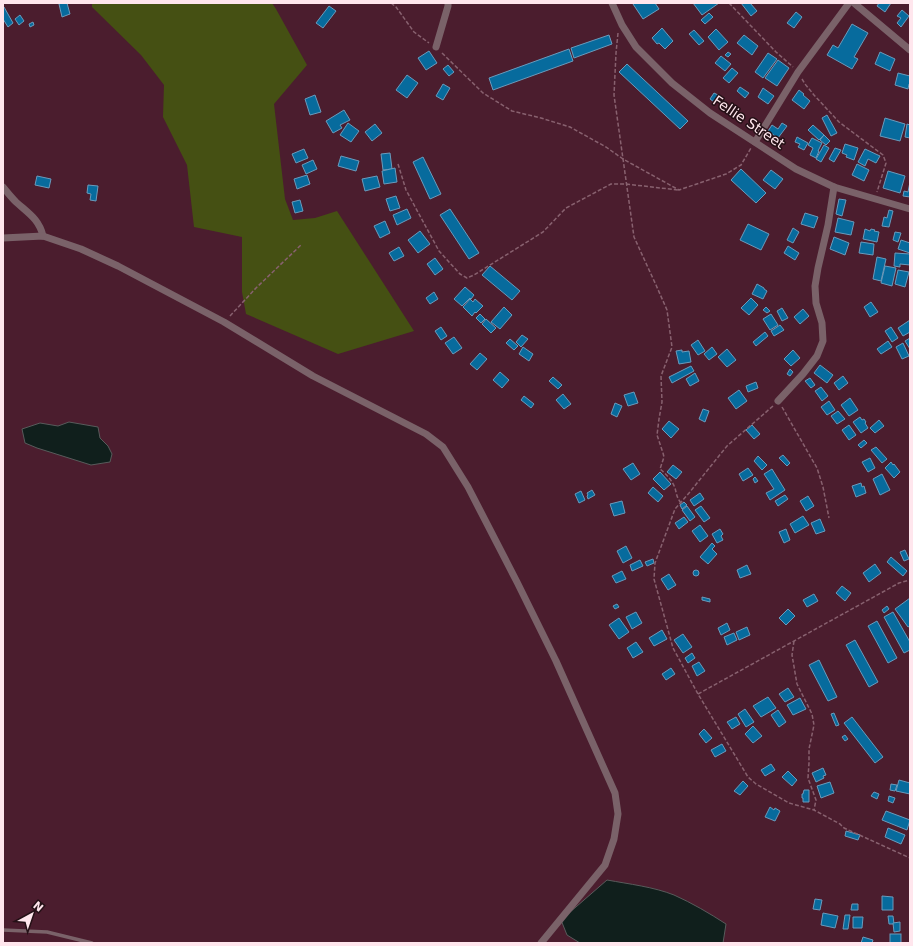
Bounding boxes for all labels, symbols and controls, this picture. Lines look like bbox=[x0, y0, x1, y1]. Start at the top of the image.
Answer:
street label: Fellie Street bbox=[710, 92, 788, 152]
north arrow bbox=[12, 894, 52, 934]
text: N bbox=[30, 899, 46, 915]

